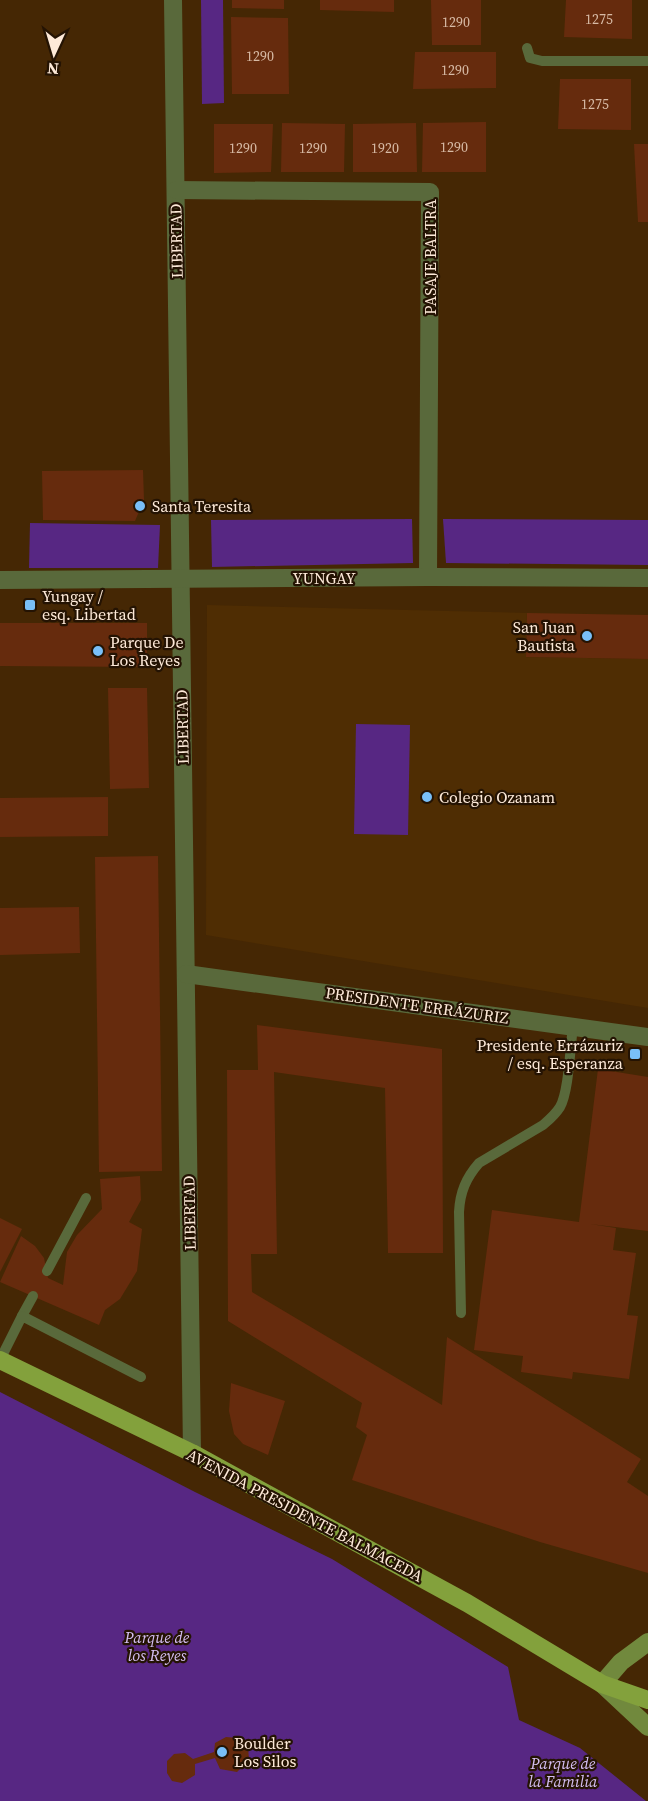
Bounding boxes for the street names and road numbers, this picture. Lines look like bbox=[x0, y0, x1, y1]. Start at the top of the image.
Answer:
street label: PASAJE BALTRA bbox=[419, 199, 441, 315]
street label: LIBERTAD bbox=[164, 203, 188, 279]
street label: YUNGAY bbox=[292, 567, 356, 589]
street label: LIBERTAD bbox=[170, 689, 194, 765]
street label: PRESIDENTE ERRÁZURIZ bbox=[324, 981, 510, 1029]
street label: LIBERTAD bbox=[177, 1175, 201, 1251]
street label: AVENIDA PRESIDENTE BALMACEDA bbox=[183, 1443, 427, 1587]

